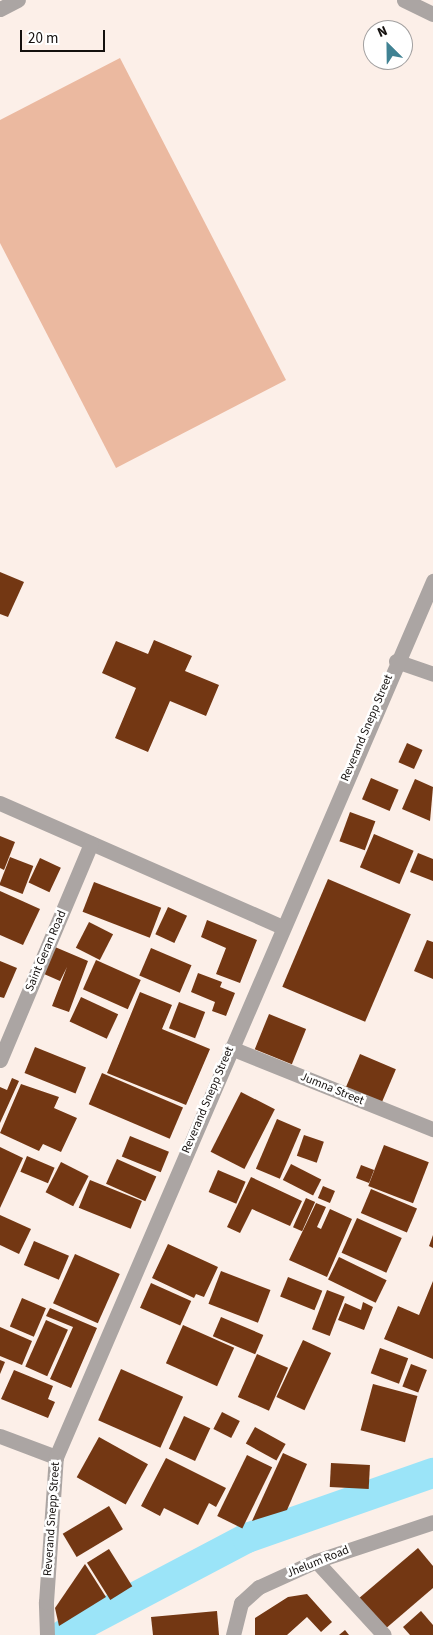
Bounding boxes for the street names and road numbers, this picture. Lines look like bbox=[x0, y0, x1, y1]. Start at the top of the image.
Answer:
street label: Reverand Snepp Street bbox=[338, 672, 396, 784]
street label: Saint Geran Road bbox=[22, 908, 70, 994]
street label: Reverand Snepp Street bbox=[179, 1044, 237, 1156]
street label: Jumna Street bbox=[298, 1070, 366, 1108]
street label: Reverand Snepp Street bbox=[41, 1461, 63, 1577]
street label: Jhelum Road bbox=[285, 1543, 351, 1581]

